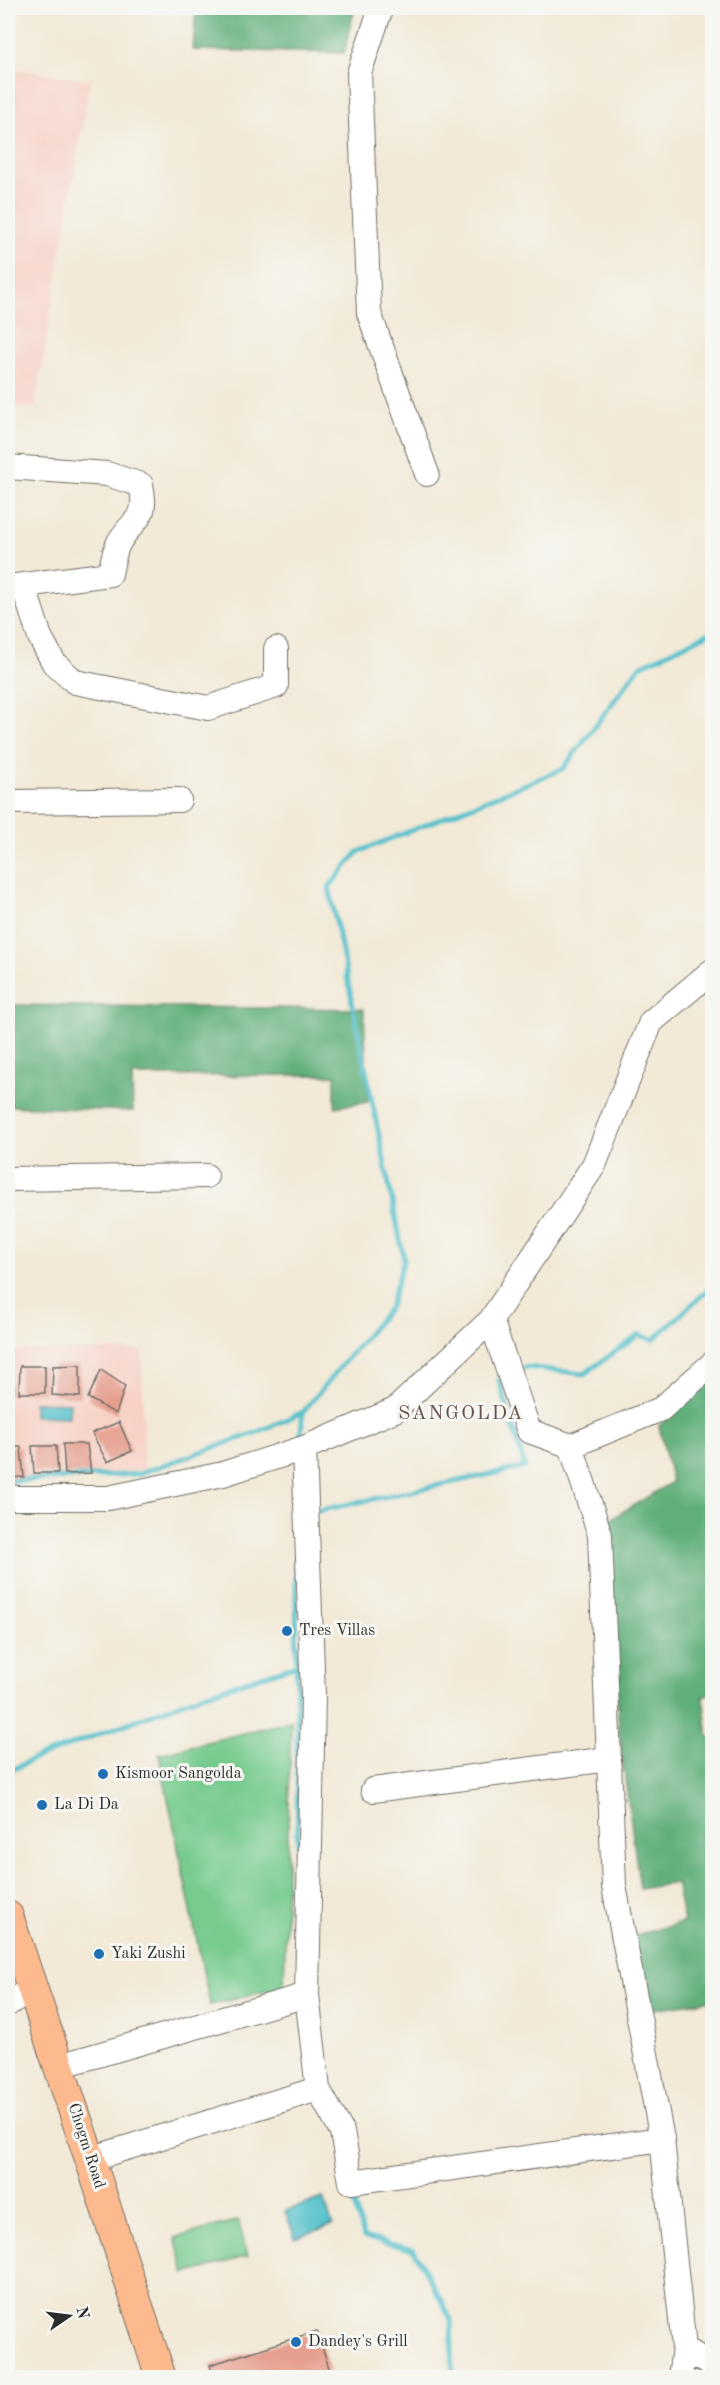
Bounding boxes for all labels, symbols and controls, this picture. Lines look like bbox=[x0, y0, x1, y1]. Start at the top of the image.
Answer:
district label: SANGOLDA bbox=[398, 1404, 524, 1424]
place label: Tres Villas bbox=[299, 1623, 375, 1639]
marker: Tres Villas bbox=[280, 1624, 294, 1638]
place label: Kismoor Sangolda bbox=[115, 1766, 242, 1782]
marker: Kismoor Sangolda bbox=[96, 1767, 110, 1781]
place label: La Di Da bbox=[54, 1797, 119, 1813]
marker: La Di Da bbox=[35, 1798, 49, 1812]
place label: Yaki Zushi bbox=[111, 1946, 186, 1962]
marker: Yaki Zushi bbox=[92, 1947, 106, 1961]
street label: Chogm Road bbox=[65, 2101, 107, 2191]
north arrow bbox=[39, 2286, 99, 2346]
text: N bbox=[72, 2305, 91, 2321]
place label: Dandey's Grill bbox=[308, 2334, 408, 2350]
marker: Dandey's Grill bbox=[289, 2335, 303, 2349]

